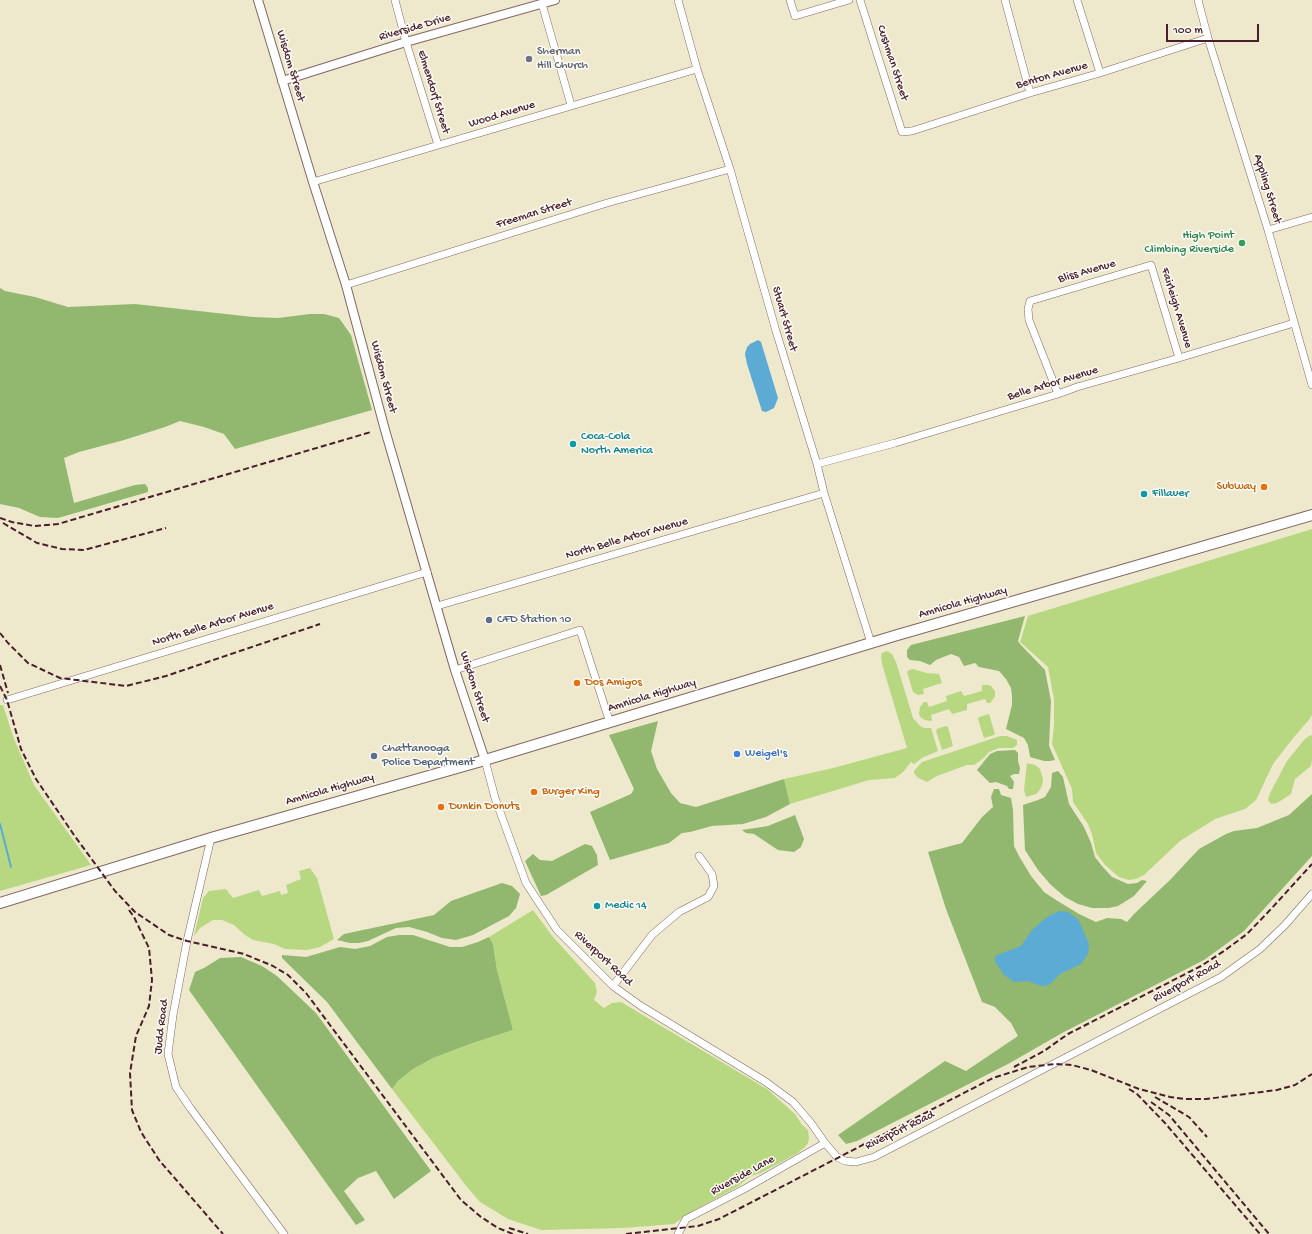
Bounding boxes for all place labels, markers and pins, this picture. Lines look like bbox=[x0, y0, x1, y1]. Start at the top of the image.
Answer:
place label: Sherman Hill Church bbox=[537, 45, 588, 73]
marker: Sherman Hill Church bbox=[524, 54, 534, 64]
place label: High Point Climbing Riverside bbox=[1145, 229, 1234, 257]
marker: High Point Climbing Riverside bbox=[1237, 238, 1247, 248]
place label: Coca-Cola North America bbox=[581, 430, 653, 458]
marker: Coca-Cola North America bbox=[568, 439, 578, 449]
place label: Subway bbox=[1217, 480, 1256, 494]
marker: Subway bbox=[1259, 482, 1269, 492]
place label: Fillauer bbox=[1152, 487, 1189, 501]
marker: Fillauer bbox=[1139, 489, 1149, 499]
place label: CFD Station 10 bbox=[497, 613, 571, 627]
marker: CFD Station 10 bbox=[484, 615, 494, 625]
place label: Dos Amigos bbox=[585, 676, 642, 690]
marker: Dos Amigos bbox=[572, 678, 582, 688]
place label: Chattanooga Police Department bbox=[382, 742, 474, 770]
place label: Weigel's bbox=[745, 747, 787, 761]
marker: Weigel's bbox=[732, 749, 742, 759]
marker: Chattanooga Police Department bbox=[369, 751, 379, 761]
place label: Burger King bbox=[542, 785, 600, 799]
marker: Burger King bbox=[529, 787, 539, 797]
place label: Dunkin Donuts bbox=[449, 800, 519, 814]
marker: Dunkin Donuts bbox=[436, 802, 446, 812]
place label: Medic 14 bbox=[605, 899, 647, 913]
marker: Medic 14 bbox=[592, 901, 602, 911]

